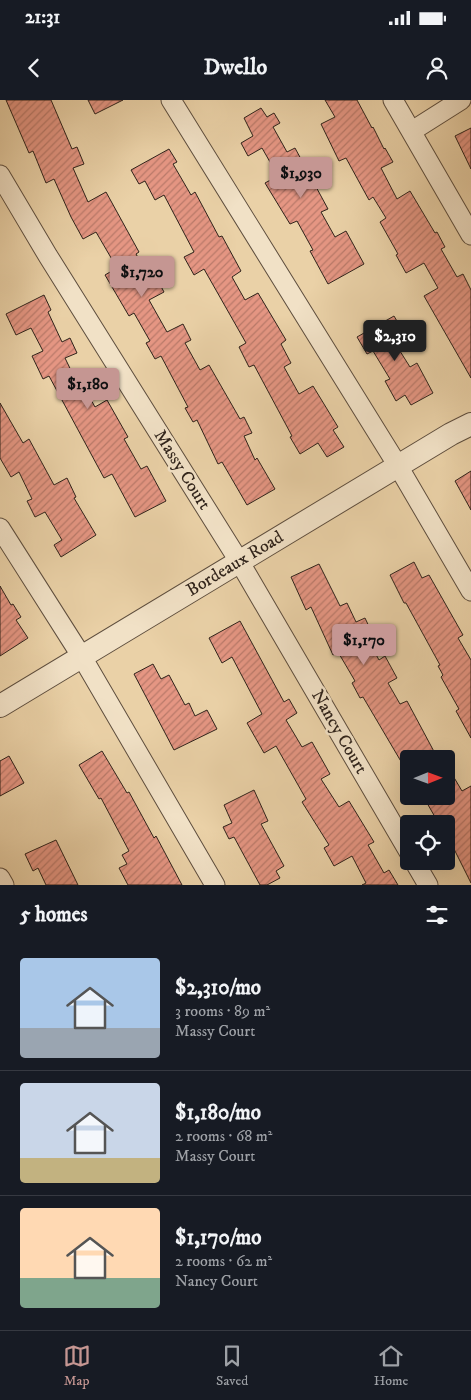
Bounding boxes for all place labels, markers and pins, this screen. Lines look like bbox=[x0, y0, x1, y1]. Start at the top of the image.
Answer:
pin: $1,930 bbox=[260, 156, 342, 199]
pin: $1,720 bbox=[101, 256, 183, 298]
pin: $2,310 bbox=[354, 320, 436, 362]
pin: $1,180 bbox=[47, 368, 129, 410]
pin: $1,170 bbox=[323, 624, 405, 666]

